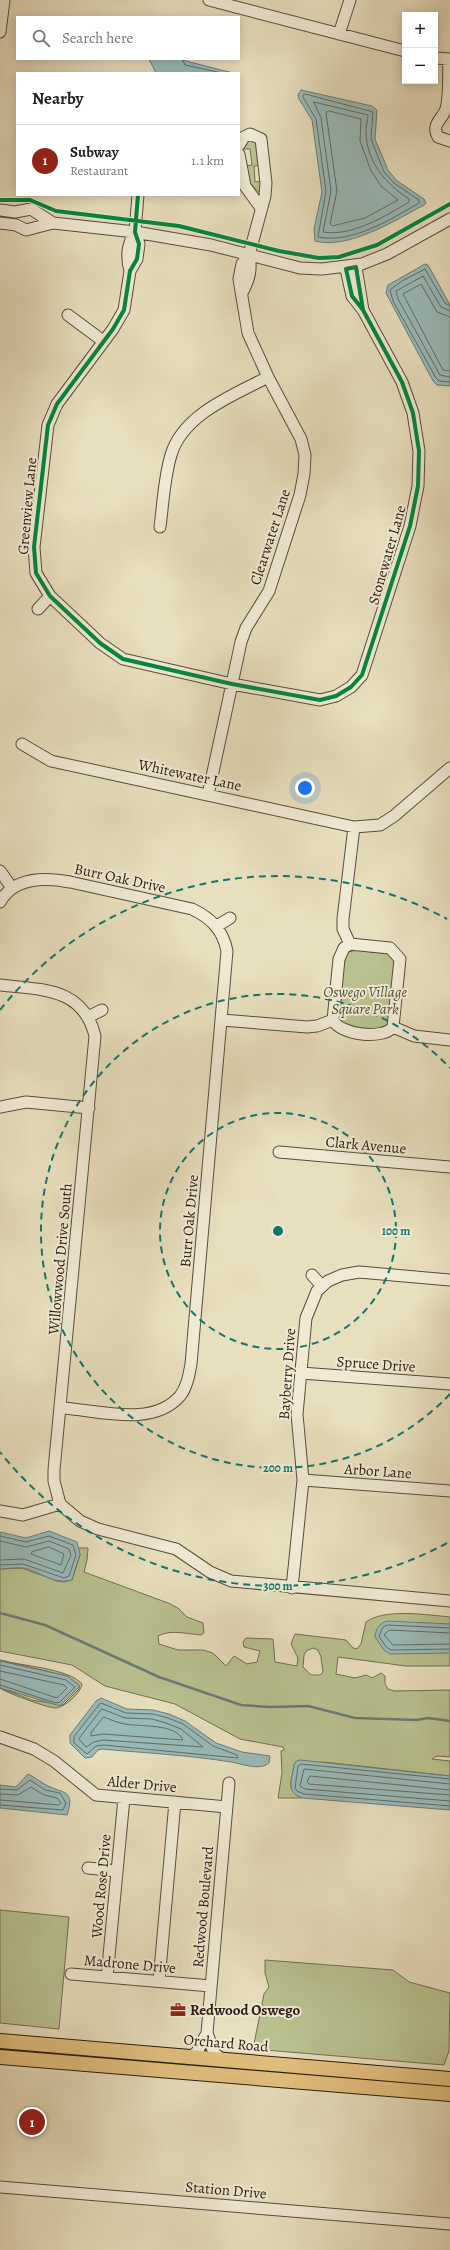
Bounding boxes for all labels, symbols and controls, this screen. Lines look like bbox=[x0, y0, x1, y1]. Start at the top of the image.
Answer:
map controls bbox=[402, 12, 438, 84]
button: + bbox=[402, 12, 438, 48]
search box bbox=[16, 16, 240, 60]
icon: search bbox=[30, 27, 52, 49]
text: Search here bbox=[62, 28, 133, 48]
button: − bbox=[402, 48, 438, 84]
text: Nearby bbox=[32, 87, 83, 110]
text: Subway bbox=[70, 142, 119, 162]
text: 1 bbox=[43, 152, 47, 169]
text: 1.1 km bbox=[191, 152, 224, 169]
text: Restaurant bbox=[70, 162, 128, 179]
street label: Greenview Lane bbox=[13, 456, 41, 555]
street label: Clearwater Lane bbox=[245, 486, 295, 588]
street label: Stonewater Lane bbox=[363, 503, 411, 607]
street label: Whitewater Lane bbox=[136, 754, 244, 796]
your location bbox=[295, 778, 315, 798]
street label: Burr Oak Drive bbox=[72, 859, 168, 898]
park label: Oswego Village Square Park bbox=[323, 982, 407, 1019]
street label: Clark Avenue bbox=[325, 1132, 407, 1159]
street label: Burr Oak Drive bbox=[175, 1174, 203, 1268]
street label: Willowwood Drive South bbox=[43, 1182, 77, 1337]
text: 100 m bbox=[382, 1223, 410, 1239]
centre of rings bbox=[271, 1224, 285, 1238]
street label: Bayberry Drive bbox=[274, 1327, 300, 1420]
street label: Spruce Drive bbox=[336, 1351, 416, 1377]
street label: Arbor Lane bbox=[343, 1459, 413, 1483]
text: 200 m bbox=[263, 1460, 293, 1476]
text: 300 m bbox=[263, 1578, 293, 1594]
street label: Alder Drive bbox=[106, 1771, 178, 1797]
street label: Wood Rose Drive bbox=[86, 1833, 116, 1940]
street label: Redwood Boulevard bbox=[188, 1845, 218, 1968]
street label: Madrone Drive bbox=[83, 1950, 177, 1978]
place label: Redwood Oswego bbox=[190, 2000, 301, 2020]
office icon: Redwood Oswego bbox=[169, 2001, 187, 2019]
street label: Orchard Road bbox=[183, 2029, 270, 2057]
pin: 1 bbox=[19, 2107, 45, 2137]
street label: Station Drive bbox=[185, 2176, 268, 2204]

